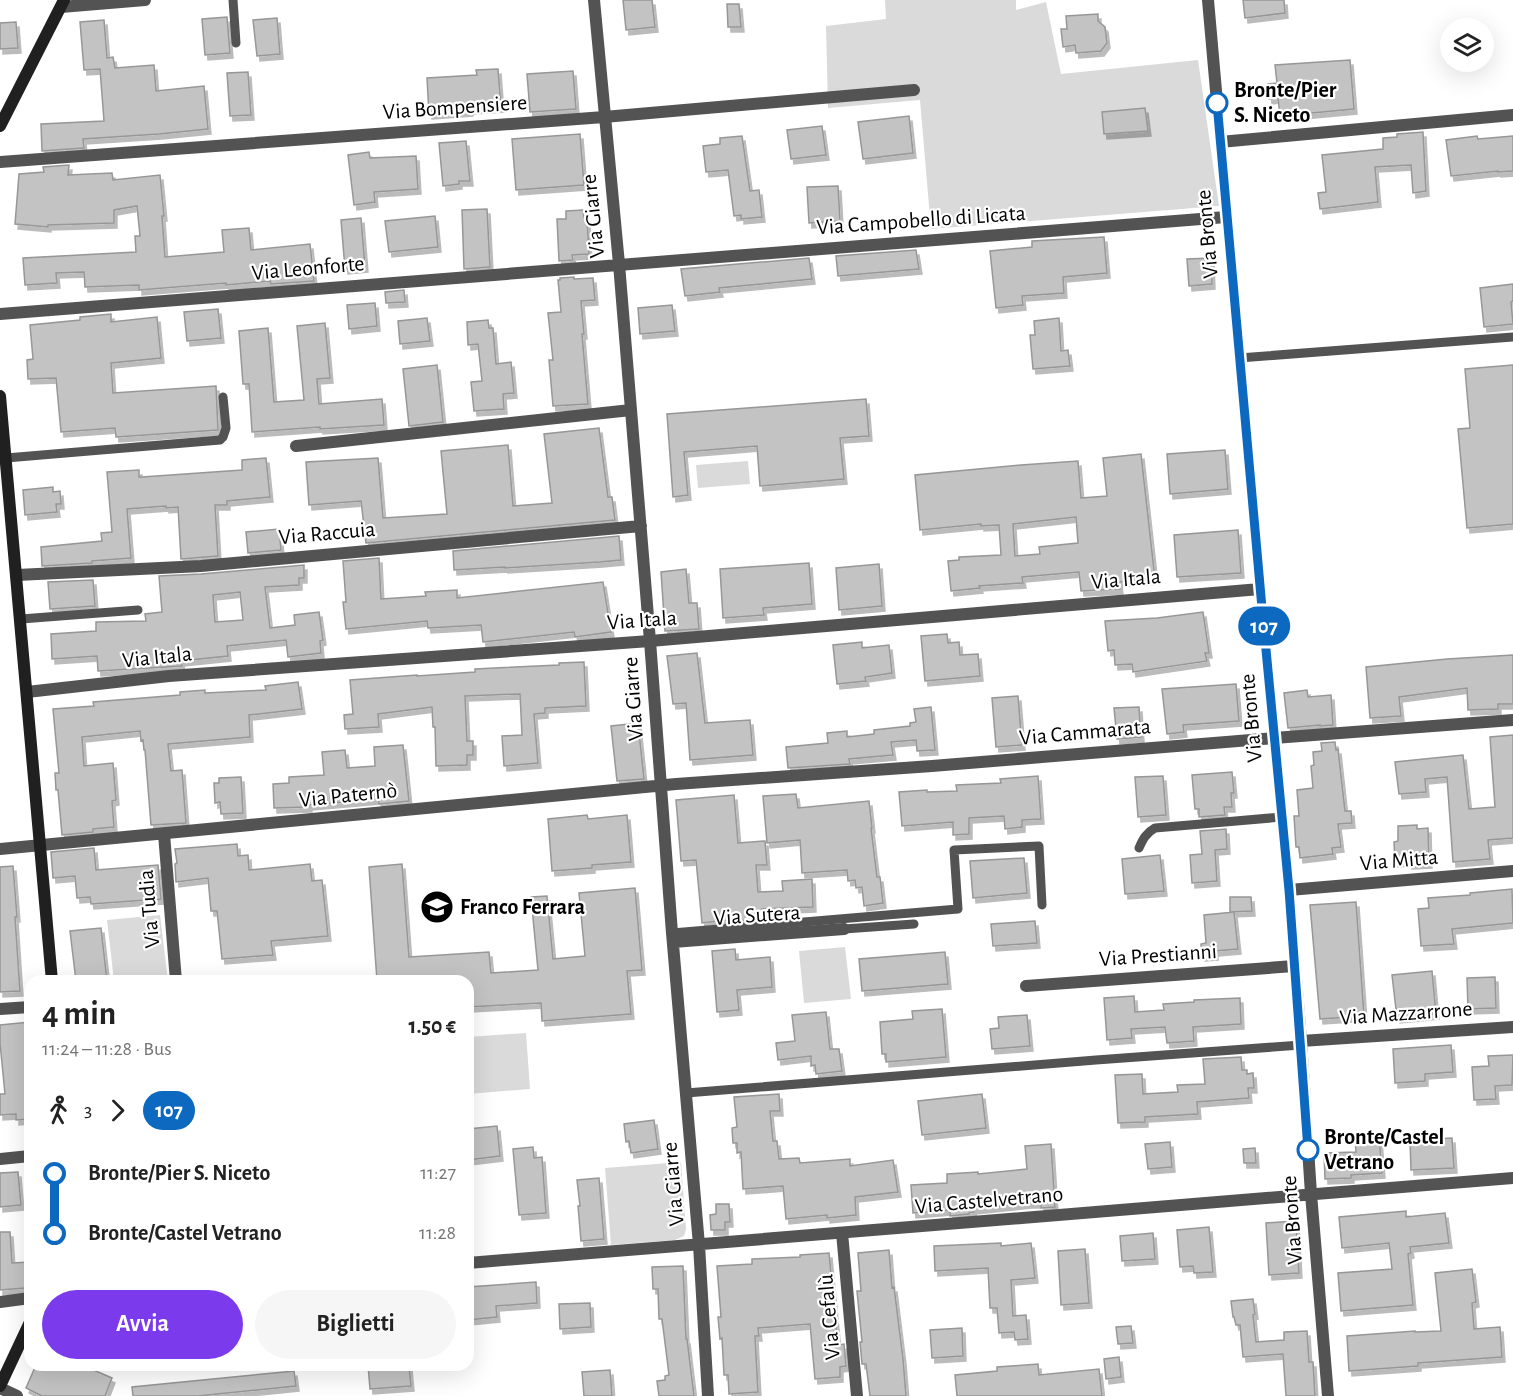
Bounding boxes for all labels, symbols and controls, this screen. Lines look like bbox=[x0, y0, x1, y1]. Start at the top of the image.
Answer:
map controls bbox=[1440, 18, 1494, 72]
button: layers bbox=[1440, 18, 1494, 72]
place label: Bronte/Pier S. Niceto bbox=[1234, 79, 1337, 126]
street label: Via Bompensiere bbox=[382, 91, 528, 123]
marker: Bronte/Pier S. Niceto bbox=[1206, 92, 1228, 114]
street label: Via Giarre bbox=[578, 173, 608, 259]
street label: Via Bronte bbox=[1192, 189, 1222, 279]
street label: Via Campobello di Licata bbox=[816, 202, 1026, 238]
street label: Via Leonforte bbox=[251, 252, 365, 284]
street label: Via Raccuia bbox=[278, 518, 376, 548]
street label: Via Itala bbox=[1090, 565, 1162, 593]
line badge: 107 bbox=[1230, 606, 1298, 646]
street label: Via Itala bbox=[606, 607, 678, 633]
text: 107 bbox=[1250, 616, 1278, 637]
street label: Via Itala bbox=[121, 642, 193, 672]
street label: Via Giarre bbox=[619, 656, 647, 742]
street label: Via Bronte bbox=[1236, 673, 1266, 763]
street label: Via Cammarata bbox=[1018, 715, 1152, 749]
street label: Via Paternò bbox=[298, 779, 398, 811]
street label: Via Mitta bbox=[1359, 846, 1439, 874]
street label: Via Tudia bbox=[135, 869, 163, 949]
school or university icon: Franco Ferrara bbox=[419, 889, 455, 925]
place label: Franco Ferrara bbox=[460, 896, 585, 918]
street label: Via Sutera bbox=[713, 901, 801, 929]
street label: Via Prestianni bbox=[1098, 940, 1218, 970]
street label: Via Mazzarrone bbox=[1339, 997, 1473, 1029]
text: 4 min bbox=[42, 998, 116, 1031]
text: 1.50 € bbox=[408, 1015, 456, 1037]
text: 11:24 – 11:28 · Bus bbox=[42, 1039, 172, 1059]
icon: walk bbox=[42, 1094, 75, 1127]
icon: forward bbox=[101, 1094, 134, 1127]
text: 3 bbox=[84, 1100, 92, 1120]
text: 107 bbox=[155, 1100, 183, 1121]
place label: Bronte/Castel Vetrano bbox=[1324, 1126, 1444, 1173]
marker: Bronte/Castel Vetrano bbox=[1297, 1139, 1319, 1161]
street label: Via Giarre bbox=[658, 1141, 688, 1227]
text: Bronte/Pier S. Niceto bbox=[88, 1162, 270, 1184]
text: 11:27 bbox=[420, 1163, 456, 1183]
street label: Via Bronte bbox=[1278, 1175, 1306, 1265]
street label: Via Castelvetrano bbox=[914, 1183, 1064, 1217]
text: Bronte/Castel Vetrano bbox=[88, 1222, 282, 1244]
text: 11:28 bbox=[419, 1223, 456, 1243]
street label: Via Cefalù bbox=[814, 1273, 844, 1361]
button: Avvia bbox=[42, 1290, 243, 1359]
button: Biglietti bbox=[255, 1290, 456, 1359]

